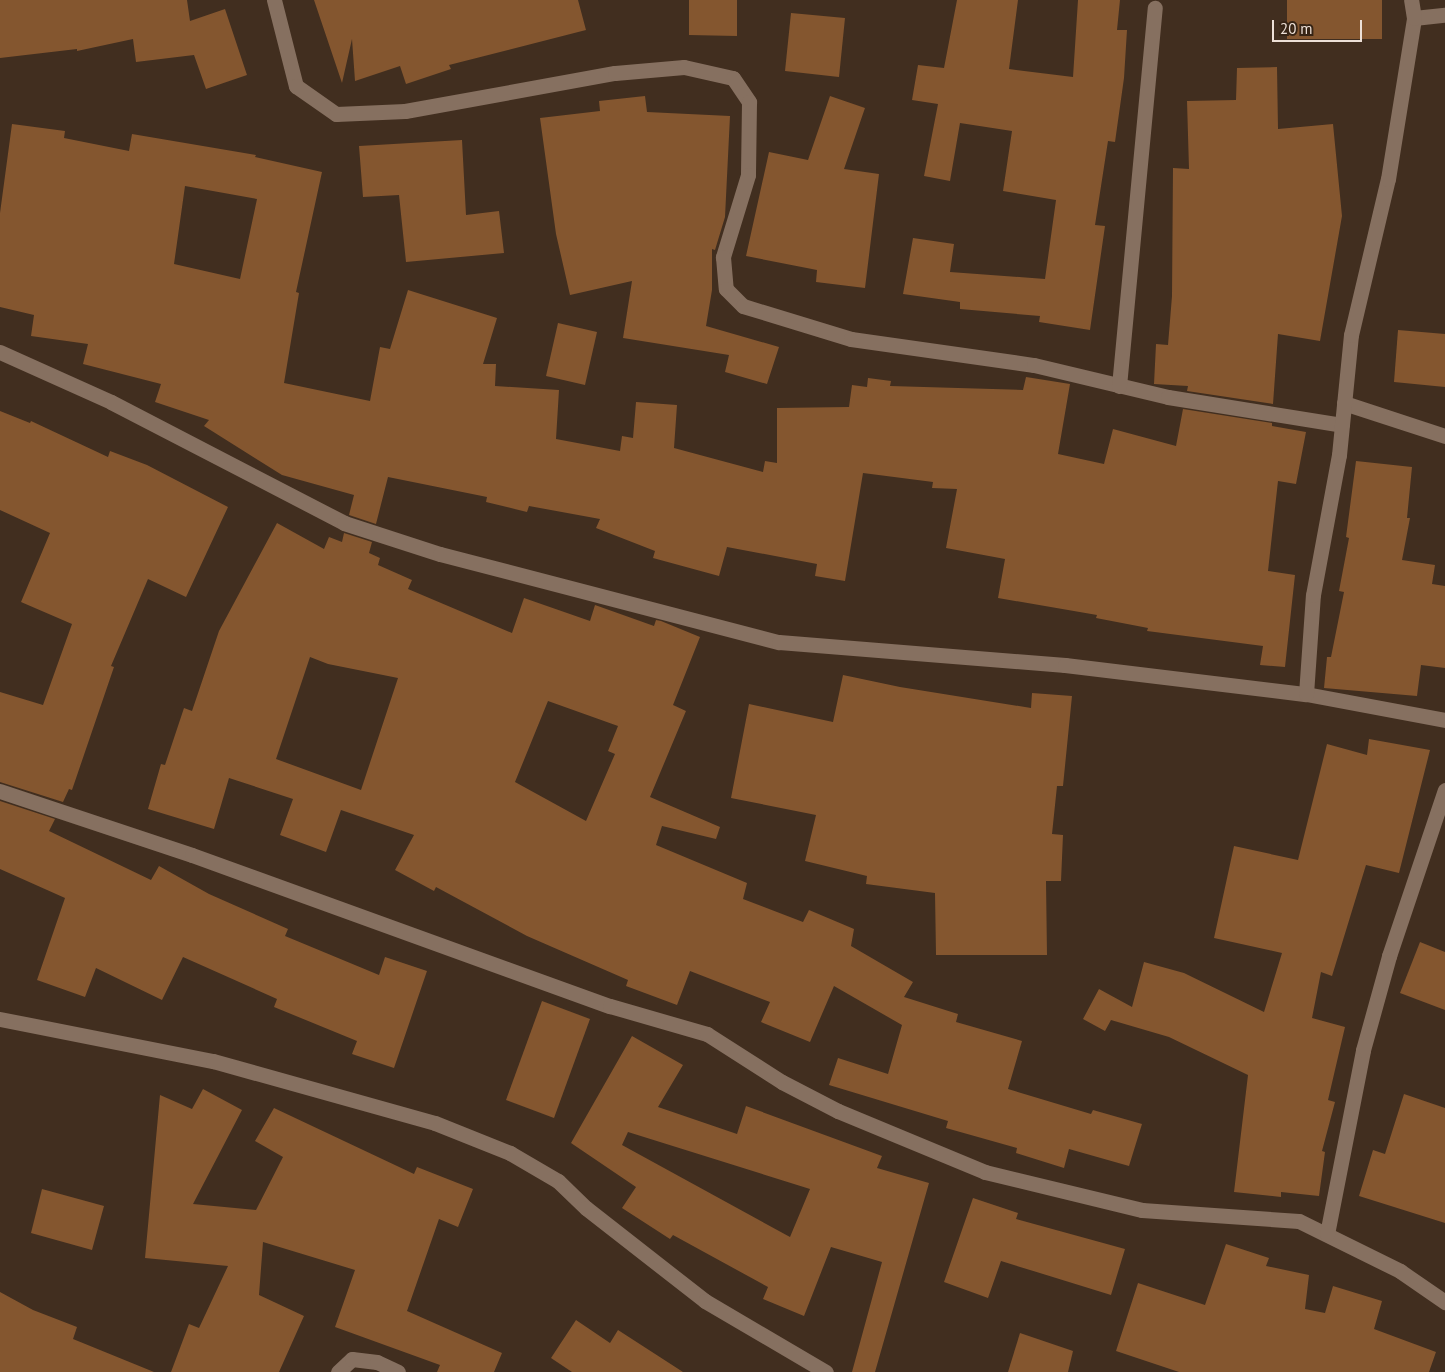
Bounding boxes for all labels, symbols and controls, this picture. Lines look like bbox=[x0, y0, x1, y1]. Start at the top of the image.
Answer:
scale bar bbox=[1275, 10, 1365, 42]
text: 20 m bbox=[1280, 19, 1313, 38]

